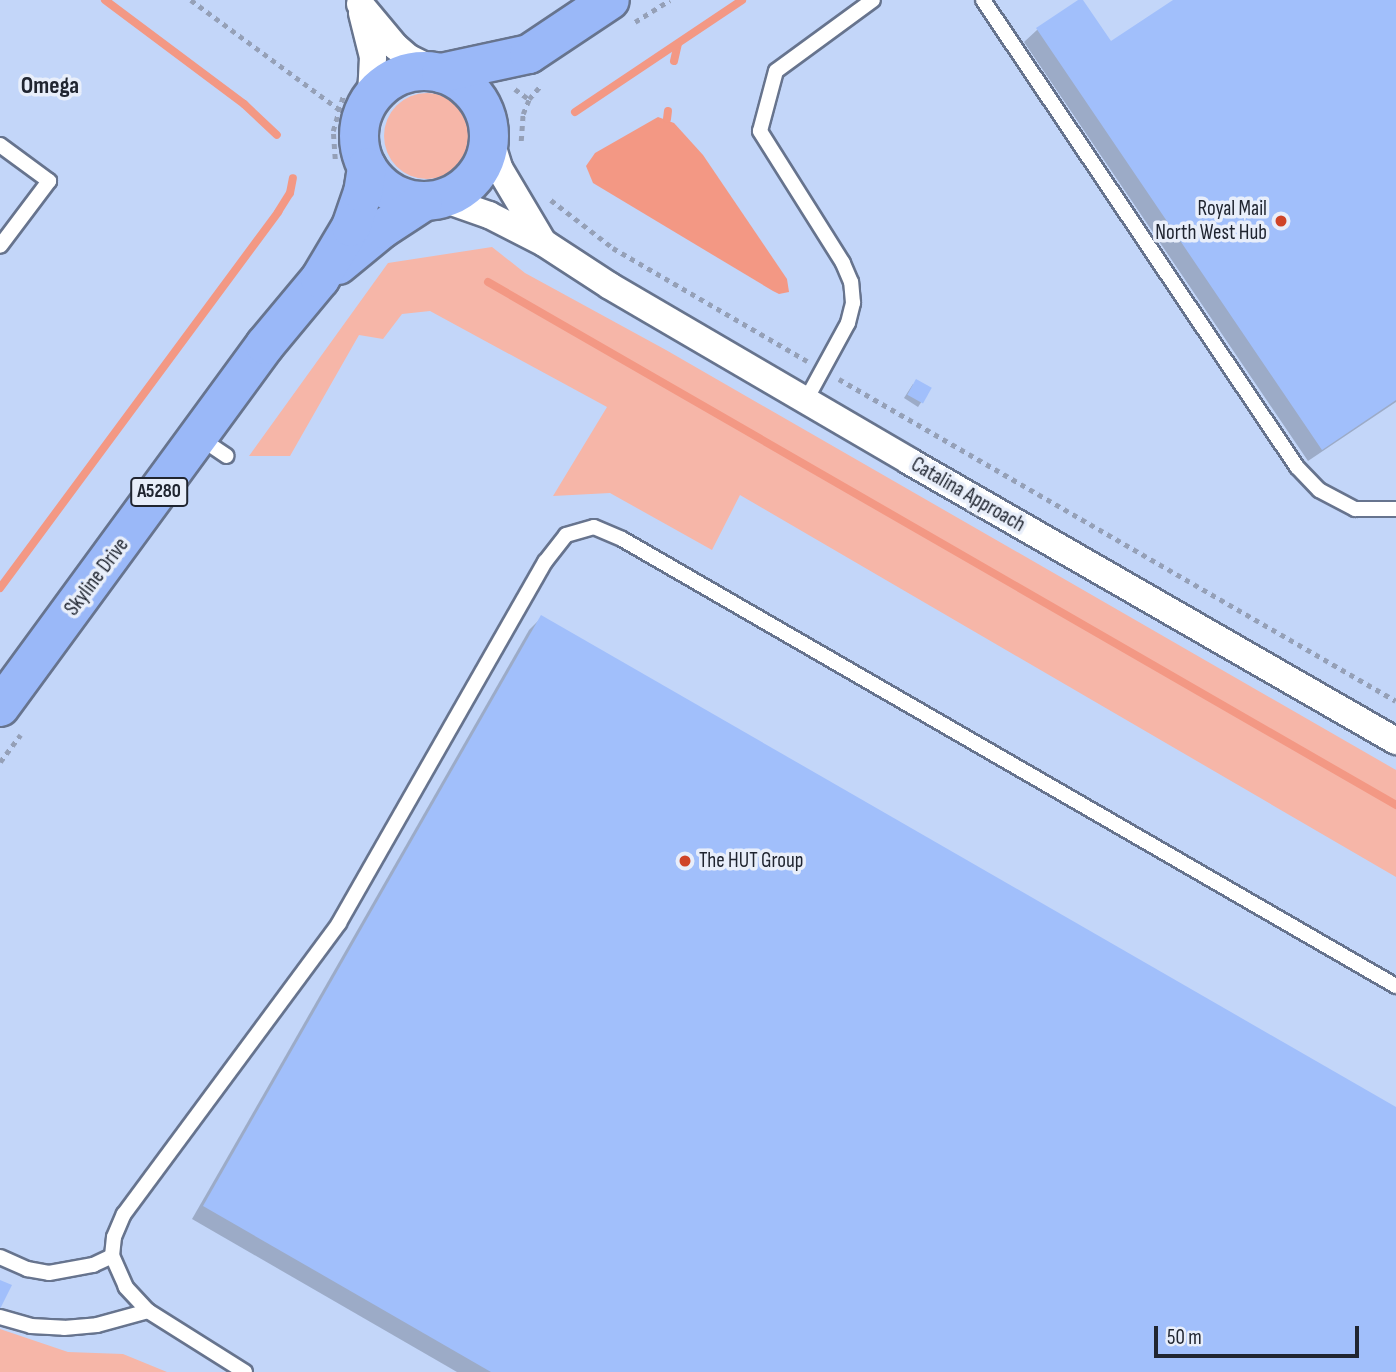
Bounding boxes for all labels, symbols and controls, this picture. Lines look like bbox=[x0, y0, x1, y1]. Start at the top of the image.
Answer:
district label: Omega bbox=[21, 72, 79, 100]
place label: Royal Mail North West Hub bbox=[1155, 196, 1267, 246]
marker: Royal Mail North West Hub bbox=[1273, 213, 1289, 229]
street label: Catalina Approach bbox=[906, 452, 1030, 538]
road number: A5280 bbox=[129, 477, 189, 508]
street label: Skyline Drive bbox=[60, 533, 134, 621]
place label: The HUT Group bbox=[699, 848, 803, 874]
marker: The HUT Group bbox=[677, 853, 693, 869]
scale bar bbox=[1158, 1312, 1363, 1356]
text: 50 m bbox=[1167, 1325, 1202, 1350]

